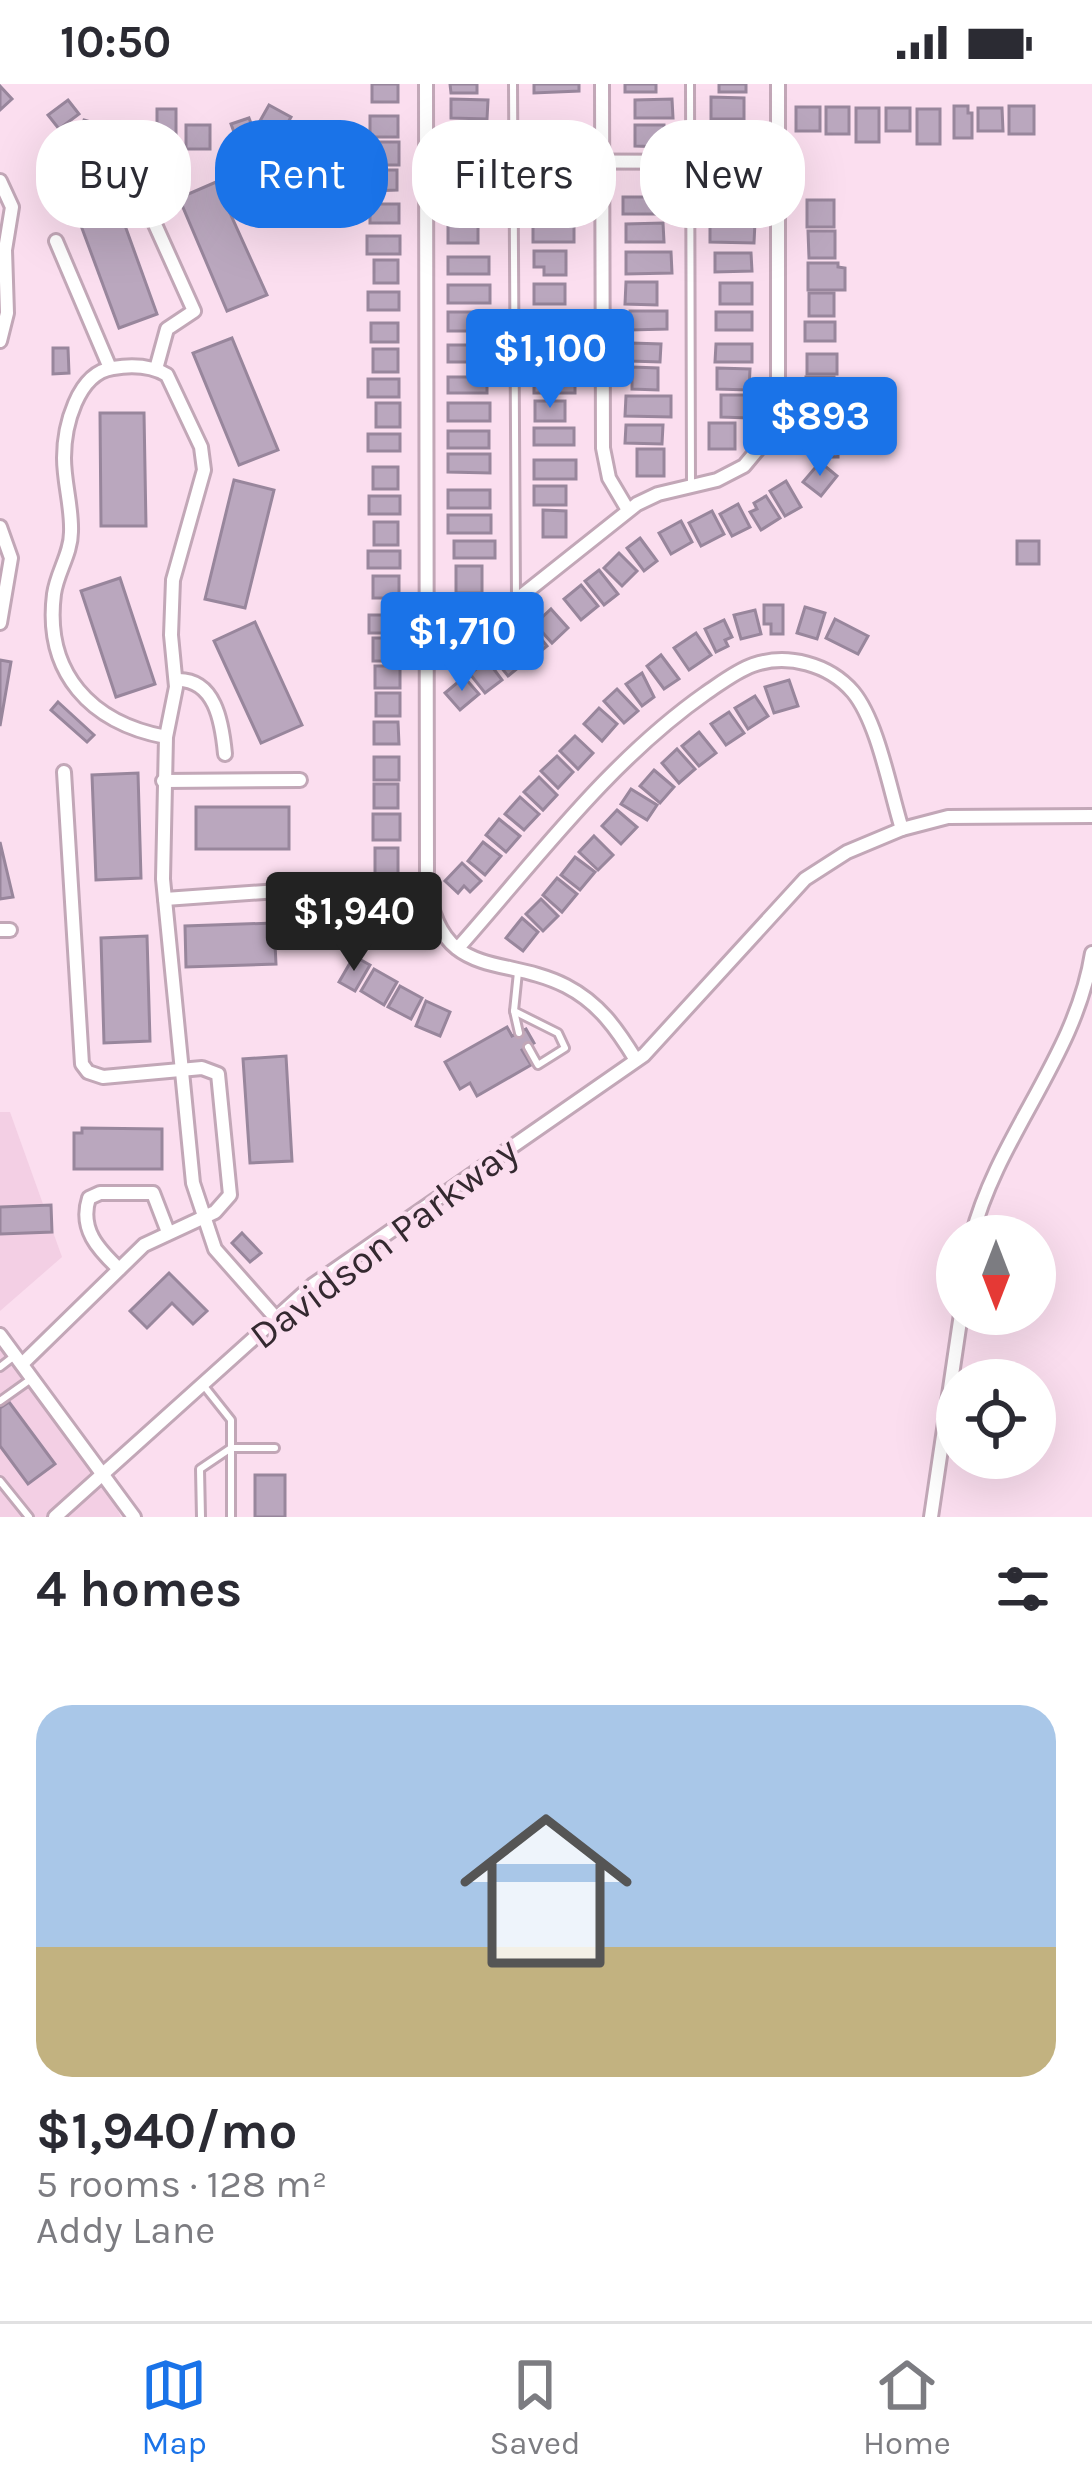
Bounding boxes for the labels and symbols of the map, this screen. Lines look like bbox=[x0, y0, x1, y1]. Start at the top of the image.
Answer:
pin: $1,100 bbox=[452, 309, 648, 411]
pin: $893 bbox=[749, 377, 891, 479]
pin: $1,710 bbox=[364, 592, 560, 694]
pin: $1,940 bbox=[256, 872, 452, 974]
street label: Davidson Parkway bbox=[241, 1127, 526, 1358]
north arrow bbox=[936, 1215, 1056, 1335]

